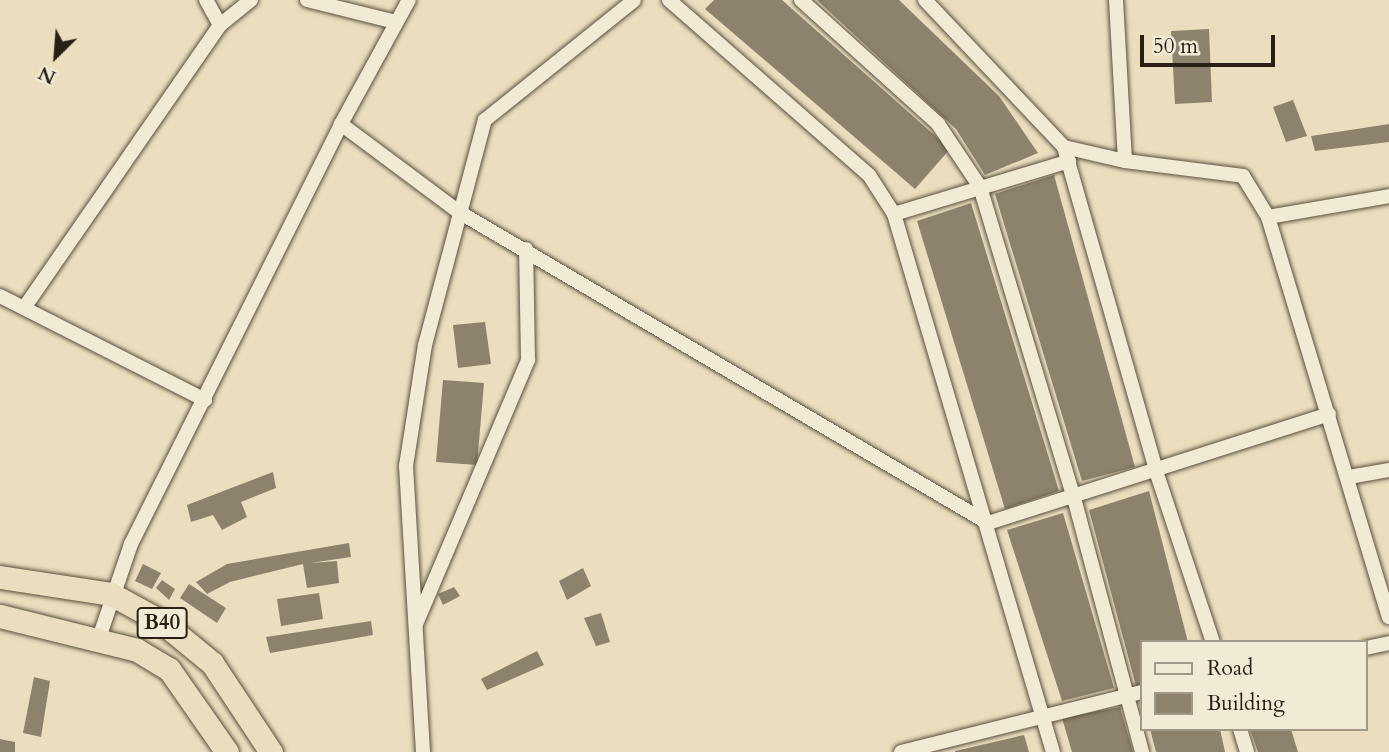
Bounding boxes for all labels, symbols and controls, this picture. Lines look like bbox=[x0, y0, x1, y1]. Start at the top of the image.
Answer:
north arrow bbox=[21, 21, 91, 91]
scale bar bbox=[1144, 21, 1279, 65]
text: 50 m bbox=[1153, 32, 1198, 61]
text: N bbox=[34, 60, 60, 90]
road number: B40 bbox=[136, 606, 188, 640]
legend bbox=[1140, 640, 1368, 731]
text: Road bbox=[1207, 654, 1253, 683]
text: Building bbox=[1207, 689, 1285, 718]

